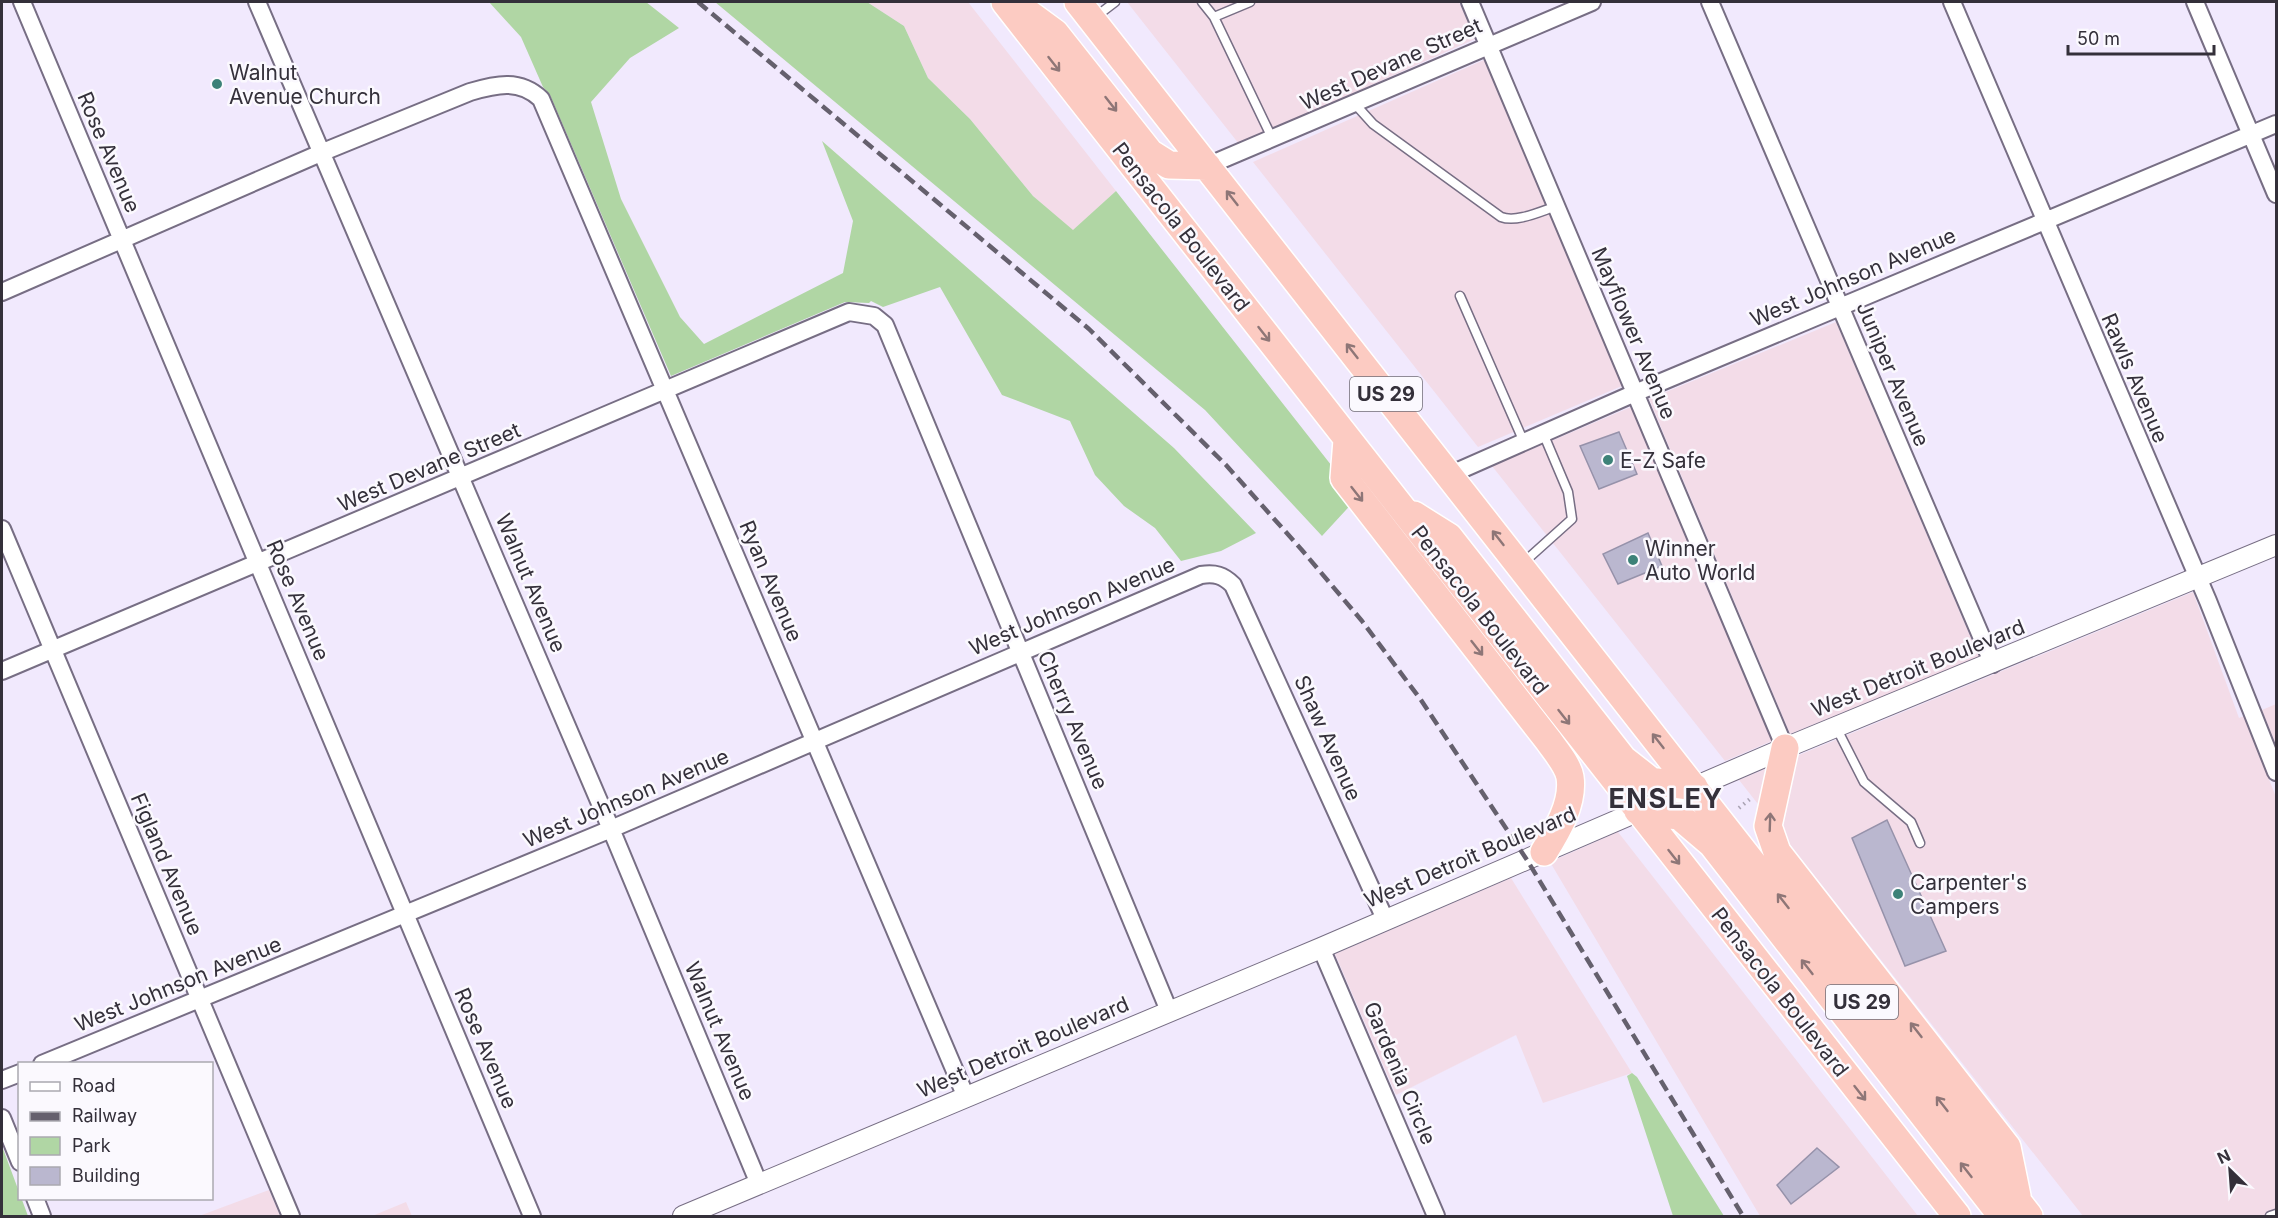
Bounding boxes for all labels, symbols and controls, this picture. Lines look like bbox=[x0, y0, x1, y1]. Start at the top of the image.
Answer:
street label: West Devane Street bbox=[1296, 13, 1486, 115]
scale bar bbox=[2068, 18, 2214, 56]
text: 50 m bbox=[2077, 28, 2120, 49]
one-way arrow bbox=[1047, 56, 1060, 72]
place label: Walnut Avenue Church bbox=[229, 60, 381, 109]
marker: Walnut Avenue Church bbox=[210, 77, 224, 91]
street label: Rose Avenue bbox=[72, 88, 146, 216]
one-way arrow bbox=[1104, 95, 1117, 111]
street label: Pensacola Boulevard bbox=[1107, 137, 1255, 317]
one-way arrow bbox=[1226, 190, 1239, 206]
street label: West Johnson Avenue bbox=[1746, 222, 1960, 332]
street label: Mayflower Avenue bbox=[1586, 243, 1682, 423]
street label: Juniper Avenue bbox=[1851, 298, 1935, 450]
street label: Rawls Avenue bbox=[2096, 309, 2174, 447]
one-way arrow bbox=[1258, 325, 1271, 341]
one-way arrow bbox=[1346, 344, 1359, 360]
road number: US 29 bbox=[1350, 377, 1422, 411]
street label: West Devane Street bbox=[334, 417, 524, 517]
place label: E-Z Safe bbox=[1620, 448, 1706, 473]
marker: E-Z Safe bbox=[1601, 453, 1615, 467]
one-way arrow bbox=[1350, 485, 1363, 501]
street label: Walnut Avenue bbox=[491, 510, 571, 656]
street label: Ryan Avenue bbox=[734, 517, 808, 645]
street label: Pensacola Boulevard bbox=[1406, 520, 1554, 700]
one-way arrow bbox=[1492, 530, 1505, 546]
street label: Rose Avenue bbox=[261, 536, 335, 664]
place label: Winner Auto World bbox=[1645, 536, 1755, 585]
street label: West Johnson Avenue bbox=[965, 551, 1179, 661]
marker: Winner Auto World bbox=[1626, 553, 1640, 567]
street label: West Detroit Boulevard bbox=[1808, 614, 2028, 722]
one-way arrow bbox=[1470, 639, 1483, 655]
street label: Cherry Avenue bbox=[1033, 647, 1113, 793]
street label: Shaw Avenue bbox=[1289, 671, 1367, 805]
one-way arrow bbox=[1558, 709, 1571, 725]
one-way arrow bbox=[1651, 733, 1664, 749]
street label: West Johnson Avenue bbox=[519, 743, 733, 853]
district label: ENSLEY bbox=[1608, 782, 1724, 815]
street label: Figland Avenue bbox=[126, 789, 208, 939]
street label: West Detroit Boulevard bbox=[1360, 801, 1580, 913]
one-way arrow bbox=[1765, 813, 1776, 832]
one-way arrow bbox=[1668, 848, 1681, 864]
place label: Carpenter's Campers bbox=[1910, 870, 2027, 919]
marker: Carpenter's Campers bbox=[1891, 887, 1905, 901]
one-way arrow bbox=[1776, 893, 1789, 909]
street label: Pensacola Boulevard bbox=[1706, 902, 1854, 1082]
street label: West Johnson Avenue bbox=[71, 931, 285, 1037]
street label: Walnut Avenue bbox=[680, 958, 760, 1104]
one-way arrow bbox=[1801, 959, 1814, 975]
street label: Rose Avenue bbox=[449, 984, 523, 1112]
road number: US 29 bbox=[1826, 985, 1898, 1019]
street label: West Detroit Boulevard bbox=[913, 991, 1133, 1103]
street label: Gardenia Circle bbox=[1359, 998, 1441, 1148]
one-way arrow bbox=[1910, 1022, 1923, 1038]
legend bbox=[18, 1062, 213, 1200]
text: Road bbox=[72, 1075, 115, 1096]
one-way arrow bbox=[1853, 1084, 1866, 1100]
one-way arrow bbox=[1935, 1096, 1948, 1112]
text: Railway bbox=[72, 1105, 137, 1126]
text: Park bbox=[72, 1135, 111, 1156]
north arrow bbox=[2200, 1140, 2260, 1200]
text: N bbox=[2214, 1145, 2233, 1168]
one-way arrow bbox=[1959, 1163, 1972, 1179]
text: Building bbox=[72, 1165, 140, 1186]

